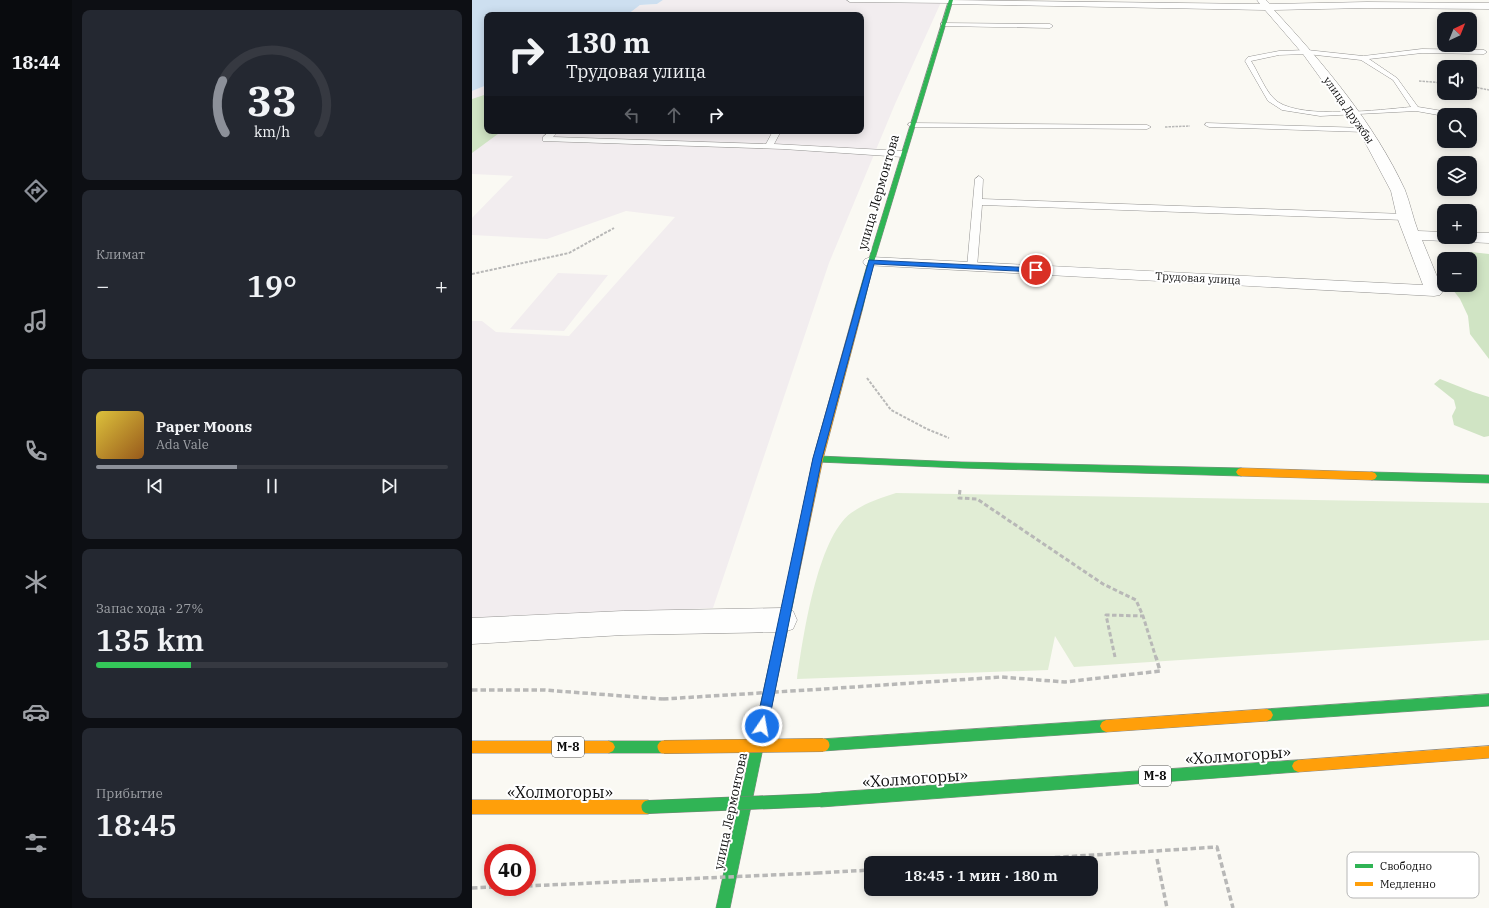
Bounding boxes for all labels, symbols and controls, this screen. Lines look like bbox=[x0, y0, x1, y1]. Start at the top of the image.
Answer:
north arrow bbox=[1437, 12, 1477, 52]
map controls bbox=[1437, 12, 1477, 292]
text: 130 m bbox=[566, 24, 650, 61]
icon: right bbox=[500, 28, 552, 80]
text: 18:44 bbox=[12, 51, 60, 74]
text: Трудовая улица bbox=[566, 60, 706, 83]
button: sound bbox=[1437, 60, 1477, 100]
text: 33 bbox=[247, 73, 297, 127]
street label: улица Дружбы bbox=[1321, 74, 1377, 146]
icon: left bbox=[621, 104, 643, 126]
icon: ahead bbox=[663, 104, 685, 126]
icon: right bbox=[705, 104, 727, 126]
button: search bbox=[1437, 108, 1477, 148]
text: km/h bbox=[254, 121, 290, 140]
street label: улица Лермонтова bbox=[854, 132, 903, 252]
button: layers bbox=[1437, 156, 1477, 196]
icon: directions bbox=[22, 177, 50, 205]
button: + bbox=[1437, 204, 1477, 244]
text: Климат bbox=[96, 246, 145, 263]
button: − bbox=[1437, 252, 1477, 292]
pin bbox=[1019, 253, 1053, 287]
icon: arrive bbox=[1025, 259, 1047, 281]
text: 19° bbox=[247, 266, 297, 305]
street label: Трудовая улица bbox=[1155, 269, 1241, 287]
text: − bbox=[96, 271, 109, 300]
text: + bbox=[435, 271, 448, 300]
icon: music bbox=[22, 307, 50, 335]
text: Paper Moons bbox=[156, 417, 252, 436]
text: Ada Vale bbox=[156, 436, 209, 453]
icon: phone bbox=[22, 437, 50, 465]
icon: previous bbox=[144, 475, 166, 497]
icon: pause bbox=[261, 475, 283, 497]
icon: next bbox=[378, 475, 400, 497]
icon: climate bbox=[22, 568, 50, 596]
text: Запас хода · 27% bbox=[96, 600, 203, 617]
text: 135 km bbox=[96, 620, 204, 659]
icon: car bbox=[22, 698, 50, 726]
position arrow bbox=[741, 705, 783, 747]
road number: М-8 bbox=[552, 737, 584, 757]
street label: «Холмогоры» bbox=[1185, 741, 1291, 769]
street label: улица Лермонтова bbox=[710, 751, 751, 871]
street label: «Холмогоры» bbox=[862, 764, 968, 792]
road number: М-8 bbox=[1139, 766, 1171, 786]
street label: «Холмогоры» bbox=[507, 782, 613, 802]
text: Прибытие bbox=[96, 785, 163, 802]
text: 18:45 bbox=[96, 805, 177, 844]
icon: filters bbox=[22, 829, 50, 857]
speed limit sign: 40 bbox=[484, 844, 536, 896]
legend bbox=[1347, 852, 1479, 898]
text: Свободно bbox=[1380, 859, 1432, 873]
text: 18:45 · 1 мин · 180 m bbox=[904, 866, 1058, 885]
text: Медленно bbox=[1380, 877, 1436, 891]

